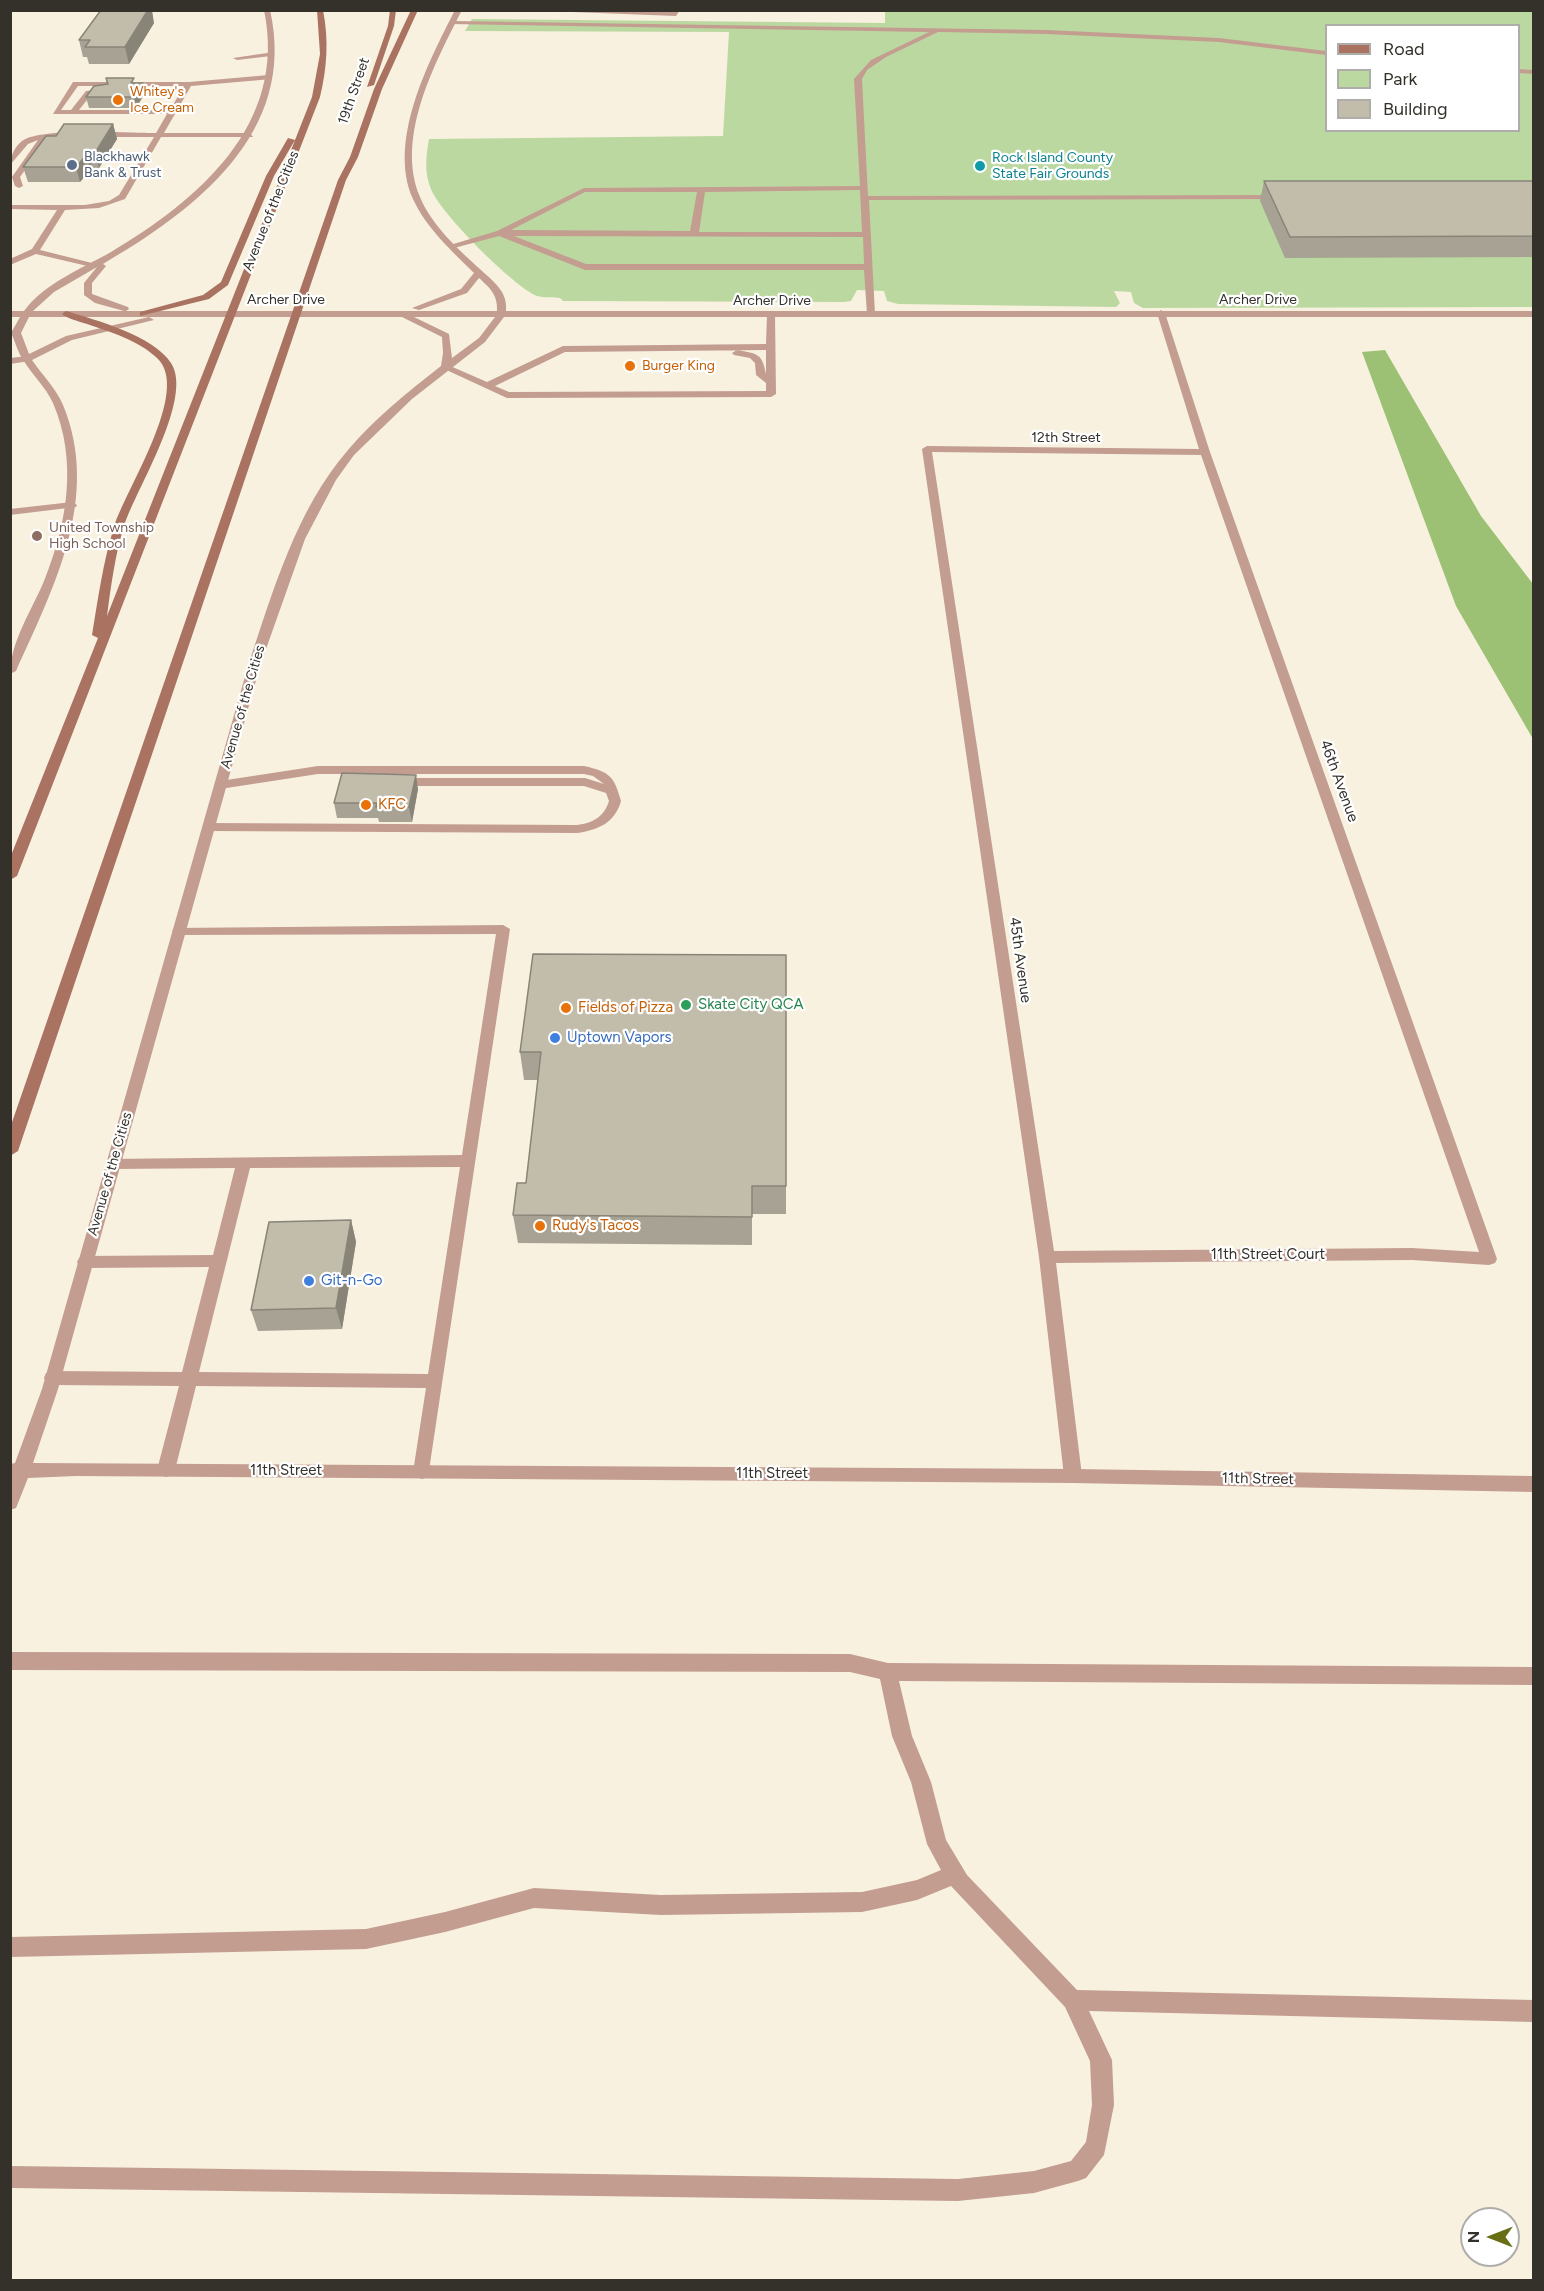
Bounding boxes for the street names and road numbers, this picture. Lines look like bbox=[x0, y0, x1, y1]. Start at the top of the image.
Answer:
street label: 19th Street bbox=[335, 55, 373, 127]
street label: Avenue of the Cities bbox=[239, 149, 303, 273]
street label: Archer Drive bbox=[247, 292, 325, 308]
street label: Archer Drive bbox=[1219, 292, 1297, 308]
street label: Archer Drive bbox=[733, 293, 811, 309]
street label: 12th Street bbox=[1031, 430, 1101, 446]
street label: Avenue of the Cities bbox=[217, 643, 269, 771]
street label: 46th Avenue bbox=[1316, 737, 1362, 825]
street label: 45th Avenue bbox=[1005, 916, 1035, 1004]
street label: Avenue of the Cities bbox=[84, 1110, 136, 1238]
street label: 11th Street Court bbox=[1211, 1246, 1325, 1264]
street label: 11th Street bbox=[250, 1462, 322, 1480]
street label: 11th Street bbox=[736, 1465, 808, 1483]
street label: 11th Street bbox=[1222, 1469, 1294, 1489]

